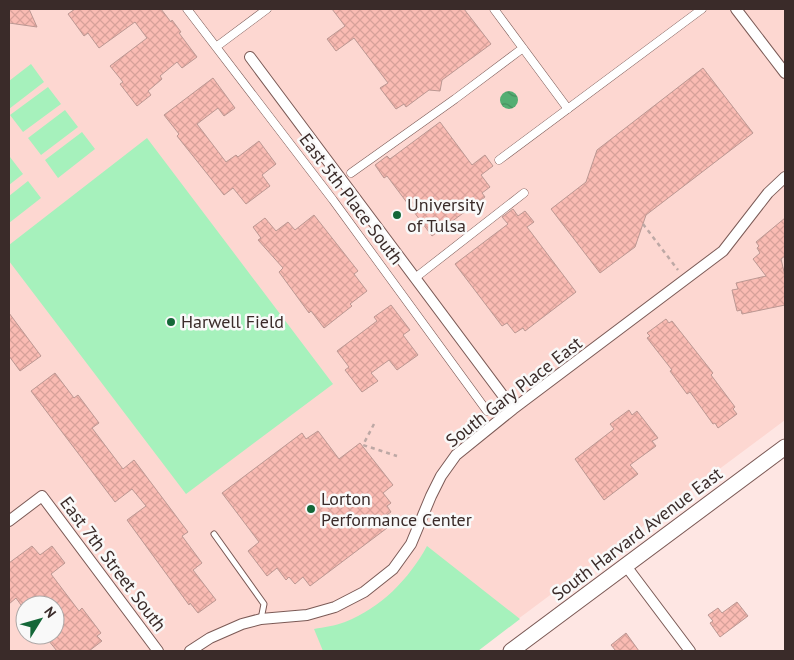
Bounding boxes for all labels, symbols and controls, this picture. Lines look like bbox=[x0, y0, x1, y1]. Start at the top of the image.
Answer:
street label: East 5th Place South bbox=[295, 129, 408, 269]
place label: University of Tulsa bbox=[407, 193, 485, 237]
marker: University of Tulsa bbox=[391, 209, 403, 221]
place label: Harwell Field bbox=[181, 310, 284, 333]
marker: Harwell Field bbox=[165, 316, 177, 328]
street label: South Gary Place East bbox=[441, 331, 586, 452]
street label: South Harvard Avenue East bbox=[547, 462, 727, 605]
place label: Lorton Performance Center bbox=[321, 487, 472, 531]
street label: East 7th Street South bbox=[55, 492, 172, 636]
marker: Lorton Performance Center bbox=[305, 503, 317, 515]
north arrow bbox=[15, 595, 65, 645]
text: N bbox=[40, 603, 60, 621]

